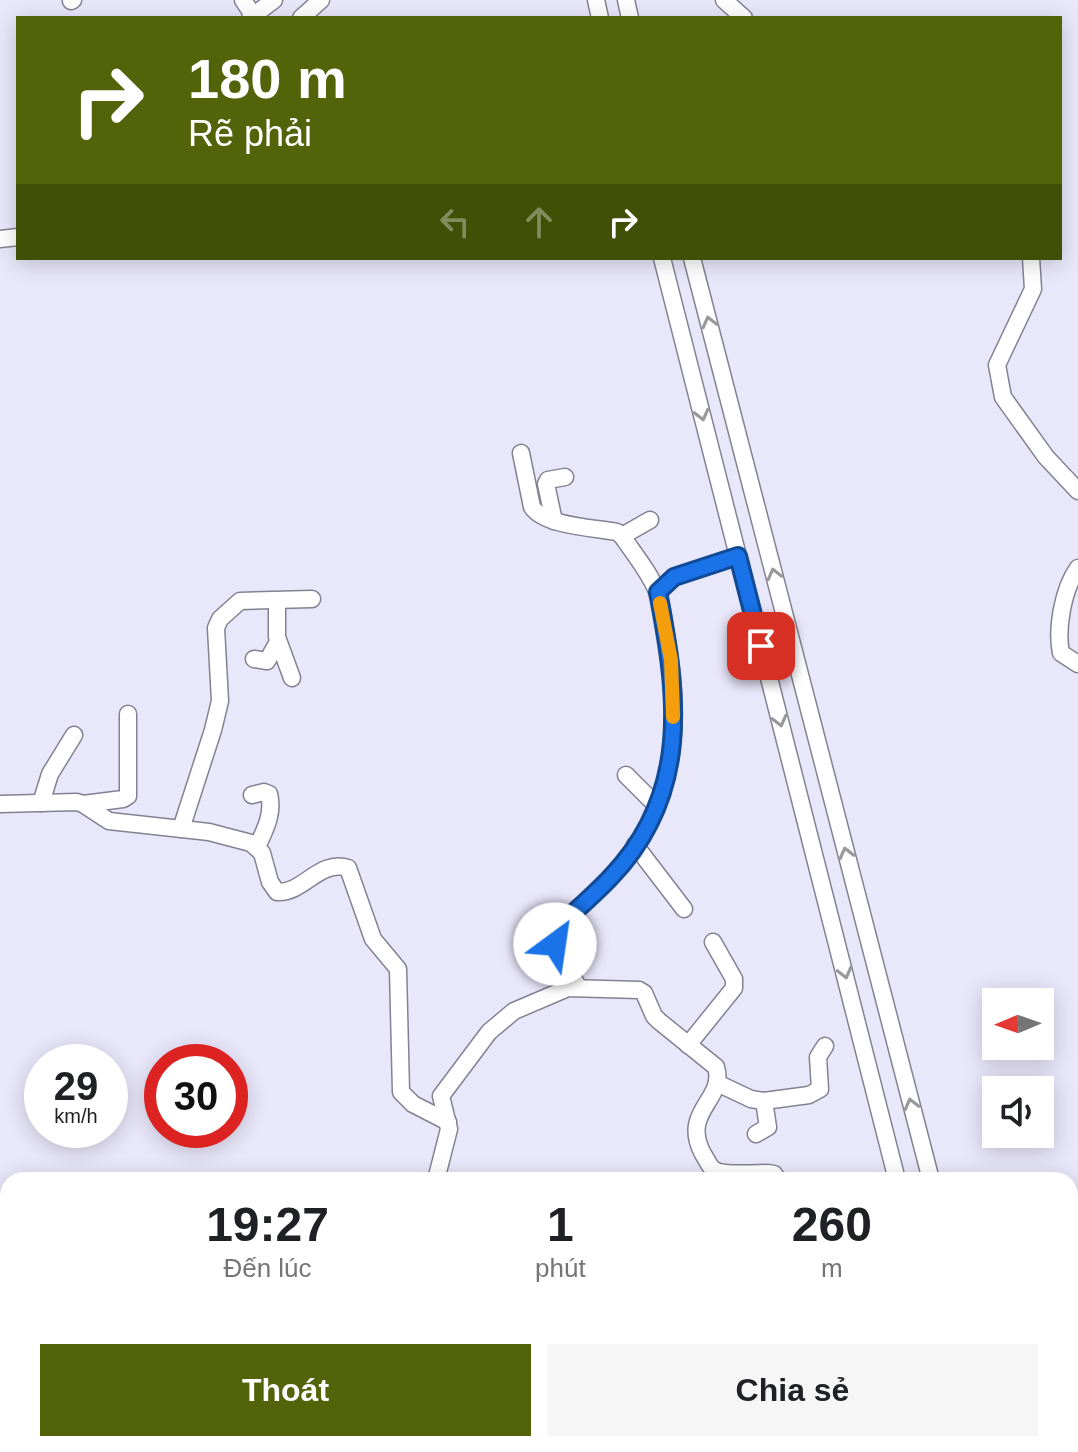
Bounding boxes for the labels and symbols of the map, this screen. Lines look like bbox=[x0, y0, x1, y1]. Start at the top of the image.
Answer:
one-way arrow bbox=[701, 316, 718, 330]
one-way arrow bbox=[692, 408, 709, 421]
one-way arrow bbox=[766, 567, 783, 581]
pin bbox=[727, 612, 795, 680]
one-way arrow bbox=[771, 714, 788, 728]
one-way arrow bbox=[839, 846, 856, 860]
position arrow bbox=[513, 902, 597, 986]
one-way arrow bbox=[835, 966, 852, 979]
north arrow bbox=[982, 988, 1054, 1060]
speed limit sign: 30 bbox=[144, 1044, 248, 1148]
one-way arrow bbox=[904, 1098, 921, 1112]

